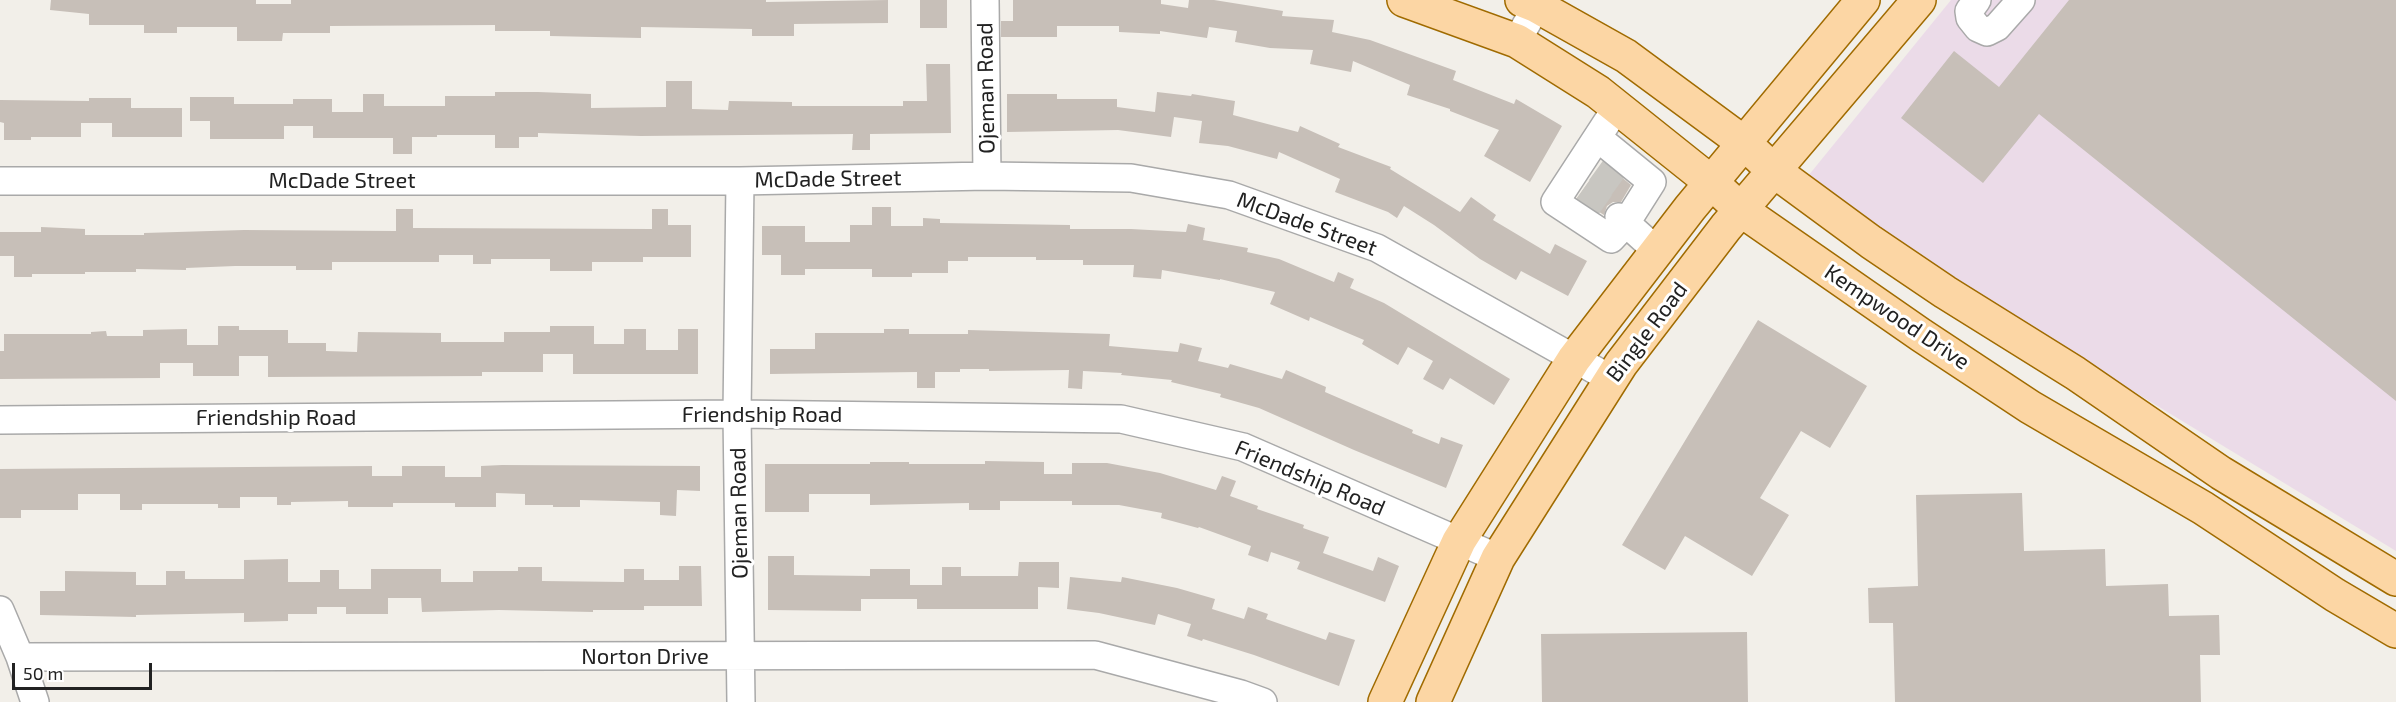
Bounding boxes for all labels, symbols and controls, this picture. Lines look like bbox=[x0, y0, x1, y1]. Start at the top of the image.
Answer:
street label: Ojeman Road bbox=[972, 22, 1000, 154]
street label: McDade Street bbox=[754, 165, 902, 193]
street label: McDade Street bbox=[268, 168, 416, 194]
street label: McDade Street bbox=[1233, 186, 1381, 262]
street label: Kempwood Drive bbox=[1819, 259, 1975, 375]
street label: Bingle Road bbox=[1601, 277, 1693, 387]
street label: Friendship Road bbox=[682, 402, 842, 428]
street label: Friendship Road bbox=[196, 405, 356, 431]
street label: Friendship Road bbox=[1231, 434, 1389, 522]
street label: Ojeman Road bbox=[725, 447, 753, 579]
street label: Norton Drive bbox=[581, 644, 709, 670]
scale bar bbox=[15, 651, 154, 689]
text: 50 m bbox=[23, 662, 63, 684]

